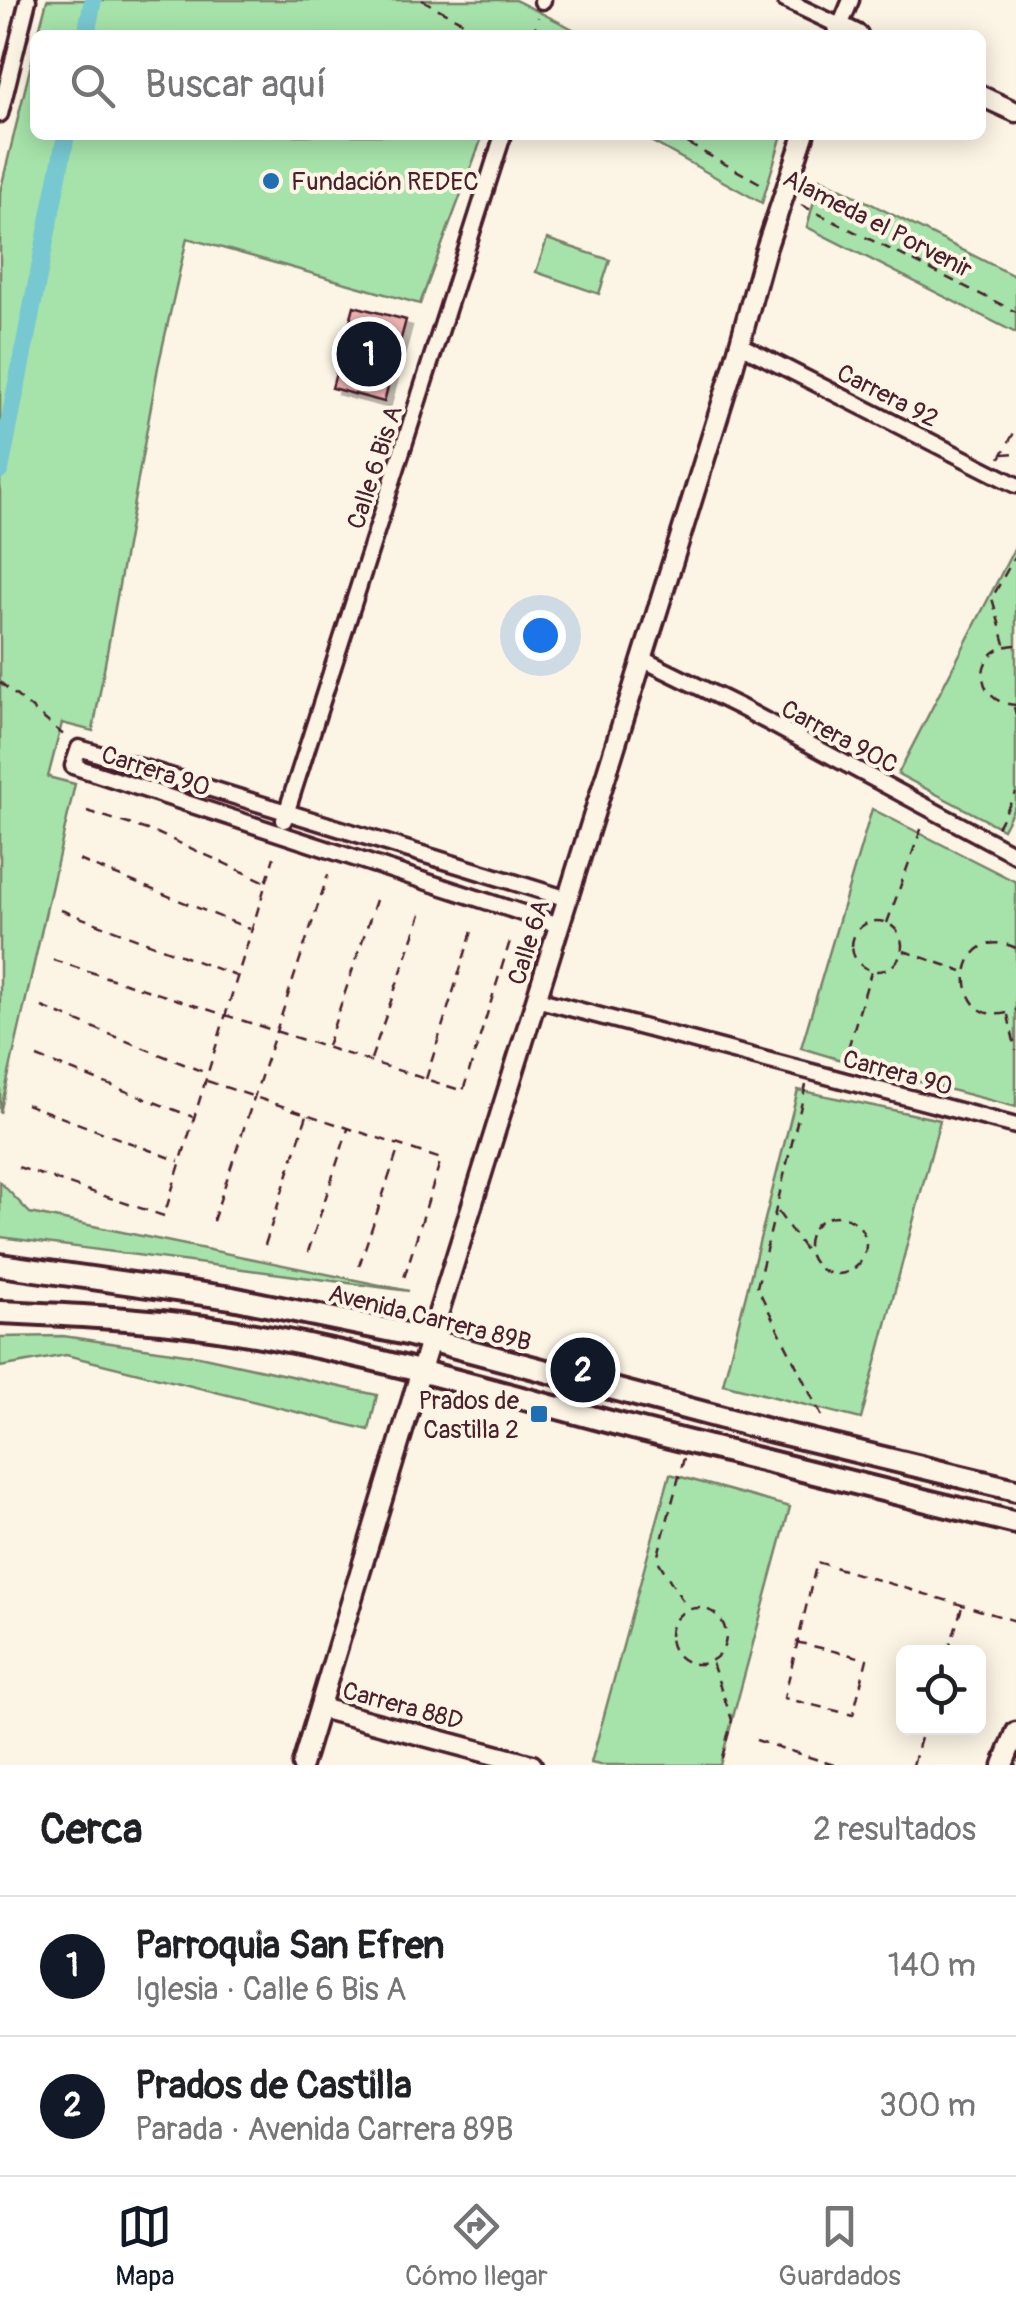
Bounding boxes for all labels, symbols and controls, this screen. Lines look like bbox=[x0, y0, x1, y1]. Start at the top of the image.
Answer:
search box bbox=[30, 30, 986, 140]
icon: search bbox=[65, 58, 120, 113]
text: Buscar aquí bbox=[145, 61, 327, 109]
street label: Alameda el Porvenir bbox=[778, 163, 977, 285]
place label: Fundación REDEC bbox=[291, 167, 479, 198]
marker: Fundación REDEC bbox=[260, 170, 282, 192]
pin: 1 bbox=[336, 316, 402, 392]
street label: Carrera 92 bbox=[831, 358, 943, 435]
street label: Calle 6 Bis A bbox=[341, 402, 410, 533]
your location bbox=[515, 610, 566, 661]
street label: Carrera 90C bbox=[775, 694, 903, 781]
street label: Carrera 90 bbox=[97, 739, 214, 804]
street label: Calle 6A bbox=[502, 896, 557, 989]
street label: Carrera 90 bbox=[839, 1044, 956, 1103]
street label: Avenida Carrera 89B bbox=[325, 1278, 534, 1359]
pin: 2 bbox=[550, 1332, 616, 1408]
place label: Prados de Castilla 2 bbox=[419, 1386, 520, 1446]
marker: Prados de Castilla 2 bbox=[528, 1403, 550, 1425]
map controls bbox=[896, 1645, 986, 1735]
button: locate bbox=[896, 1645, 986, 1735]
street label: Carrera 88D bbox=[339, 1675, 466, 1737]
text: Cerca bbox=[40, 1804, 142, 1856]
text: 2 resultados bbox=[813, 1810, 976, 1850]
text: Parroquia San Efren bbox=[135, 1922, 444, 1970]
text: 1 bbox=[66, 1946, 79, 1986]
text: 140 m bbox=[888, 1946, 976, 1986]
text: Iglesia · Calle 6 Bis A bbox=[135, 1970, 407, 2010]
text: Prados de Castilla bbox=[135, 2062, 412, 2110]
text: 2 bbox=[64, 2086, 81, 2126]
text: 300 m bbox=[879, 2086, 976, 2126]
text: Parada · Avenida Carrera 89B bbox=[135, 2110, 514, 2150]
tab: Mapa bbox=[115, 2199, 175, 2294]
tab: Cómo llegar bbox=[405, 2199, 548, 2294]
tab: Guardados bbox=[778, 2199, 901, 2294]

